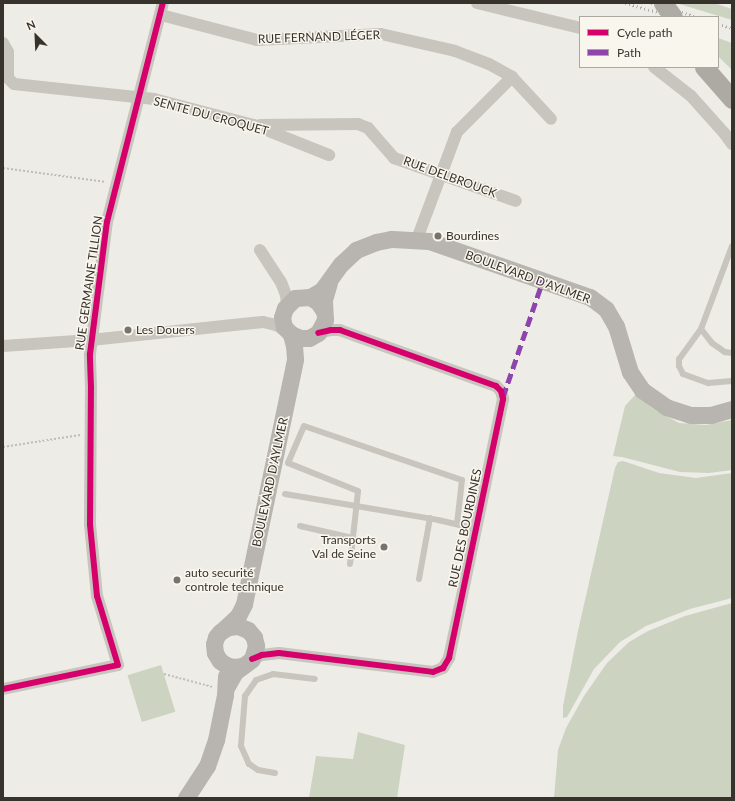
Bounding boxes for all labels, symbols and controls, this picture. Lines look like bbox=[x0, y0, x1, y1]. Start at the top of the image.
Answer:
north arrow bbox=[16, 16, 56, 56]
legend bbox=[579, 16, 719, 68]
text: N bbox=[24, 17, 37, 32]
text: Cycle path bbox=[617, 25, 672, 40]
street label: RUE FERNAND LÉGER bbox=[258, 28, 380, 46]
text: Path bbox=[617, 45, 641, 60]
street label: SENTE DU CROQUET bbox=[152, 94, 270, 138]
street label: RUE DELBROUCK bbox=[401, 153, 499, 201]
street label: RUE GERMAINE TILLION bbox=[72, 215, 106, 351]
place label: Bourdines bbox=[446, 229, 499, 243]
marker: Bourdines bbox=[433, 231, 443, 241]
street label: BOULEVARD D'AYLMER bbox=[464, 248, 592, 306]
place label: Les Douers bbox=[136, 323, 195, 337]
marker: Les Douers bbox=[123, 325, 133, 335]
street label: BOULEVARD D'AYLMER bbox=[249, 416, 291, 548]
street label: RUE DES BOURDINES bbox=[445, 467, 485, 589]
place label: Transports Val de Seine bbox=[312, 533, 376, 561]
marker: Transports Val de Seine bbox=[379, 542, 389, 552]
place label: auto securité controle technique bbox=[185, 566, 284, 594]
marker: auto securité controle technique bbox=[172, 575, 182, 585]

